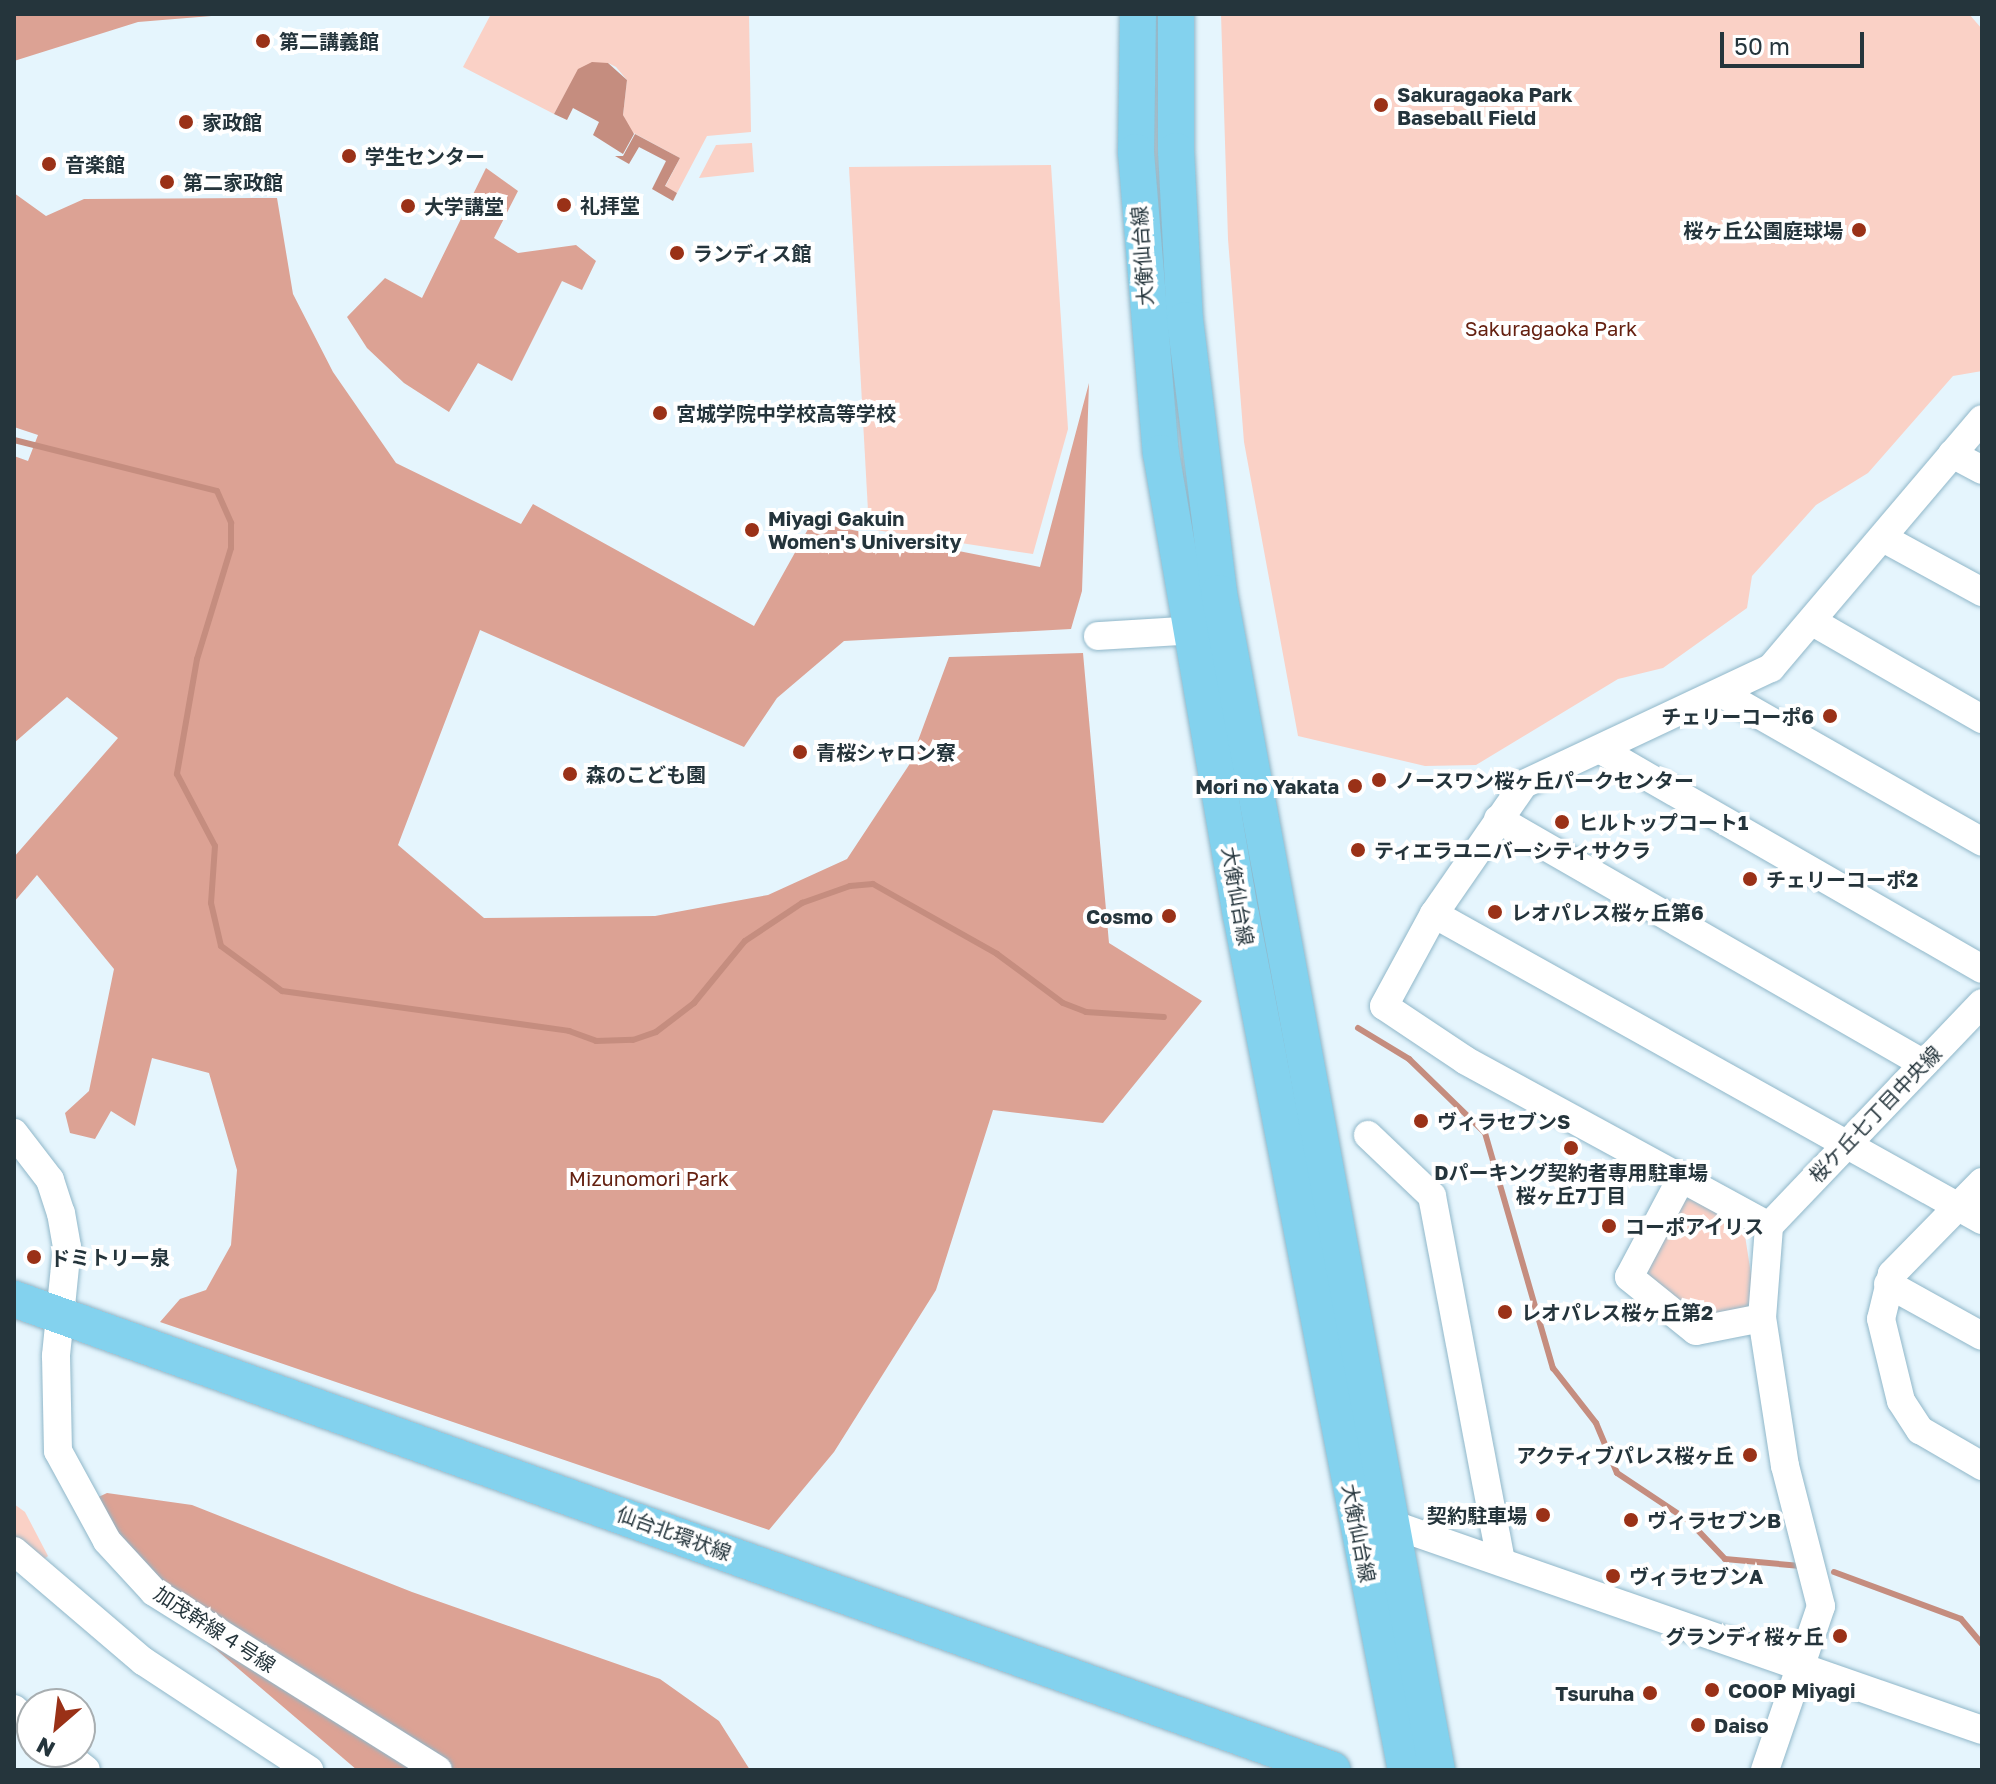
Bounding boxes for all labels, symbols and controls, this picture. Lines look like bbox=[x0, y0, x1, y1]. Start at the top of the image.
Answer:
scale bar bbox=[1724, 16, 1868, 66]
place label: 第二講義館 bbox=[279, 29, 379, 53]
text: 50 m bbox=[1734, 31, 1790, 60]
marker: 第二講義館 bbox=[254, 32, 272, 50]
place label: Sakuragaoka Park Baseball Field bbox=[1397, 82, 1573, 129]
marker: Sakuragaoka Park Baseball Field bbox=[1372, 96, 1390, 114]
place label: 家政館 bbox=[202, 110, 262, 134]
marker: 家政館 bbox=[177, 113, 195, 131]
place label: 学生センター bbox=[365, 144, 485, 168]
marker: 学生センター bbox=[340, 147, 358, 165]
place label: 音楽館 bbox=[65, 152, 125, 176]
marker: 音楽館 bbox=[40, 155, 58, 173]
place label: 第二家政館 bbox=[183, 170, 283, 194]
marker: 第二家政館 bbox=[158, 173, 176, 191]
place label: 礼拝堂 bbox=[580, 193, 640, 217]
place label: 大学講堂 bbox=[424, 194, 504, 218]
marker: 礼拝堂 bbox=[555, 196, 573, 214]
marker: 大学講堂 bbox=[399, 197, 417, 215]
street label: 大衡仙台線 bbox=[1127, 205, 1157, 307]
place label: 桜ヶ丘公園庭球場 bbox=[1683, 218, 1843, 242]
marker: 桜ヶ丘公園庭球場 bbox=[1850, 221, 1868, 239]
place label: ランディス館 bbox=[693, 241, 813, 265]
marker: ランディス館 bbox=[668, 244, 686, 262]
park label: Sakuragaoka Park bbox=[1465, 316, 1637, 340]
place label: 宮城学院中学校高等学校 bbox=[676, 401, 896, 425]
marker: 宮城学院中学校高等学校 bbox=[651, 404, 669, 422]
place label: Miyagi Gakuin Women's University bbox=[768, 506, 961, 553]
marker: Miyagi Gakuin Women's University bbox=[743, 521, 761, 539]
place label: チェリーコーポ6 bbox=[1661, 704, 1814, 728]
marker: チェリーコーポ6 bbox=[1821, 707, 1839, 725]
place label: 青桜シャロン寮 bbox=[816, 740, 956, 764]
marker: 青桜シャロン寮 bbox=[791, 743, 809, 761]
place label: 森のこども園 bbox=[586, 762, 706, 786]
marker: 森のこども園 bbox=[561, 765, 579, 783]
place label: ノースワン桜ヶ丘パークセンター bbox=[1395, 768, 1695, 792]
marker: ノースワン桜ヶ丘パークセンター bbox=[1370, 771, 1388, 789]
place label: Mori no Yakata bbox=[1195, 774, 1339, 798]
marker: Mori no Yakata bbox=[1346, 777, 1364, 795]
place label: ヒルトップコート1 bbox=[1578, 810, 1748, 834]
marker: ヒルトップコート1 bbox=[1553, 813, 1571, 831]
place label: ティエラユニバーシティサクラ bbox=[1374, 838, 1654, 862]
marker: ティエラユニバーシティサクラ bbox=[1349, 841, 1367, 859]
street label: 大衡仙台線 bbox=[1217, 845, 1259, 947]
place label: チェリーコーポ2 bbox=[1766, 867, 1918, 891]
marker: チェリーコーポ2 bbox=[1741, 870, 1759, 888]
place label: レオパレス桜ヶ丘第6 bbox=[1511, 900, 1704, 924]
marker: レオパレス桜ヶ丘第6 bbox=[1486, 903, 1504, 921]
place label: Cosmo bbox=[1086, 904, 1153, 928]
marker: Cosmo bbox=[1160, 907, 1178, 925]
street label: 桜ケ丘七丁目中央線 bbox=[1804, 1041, 1946, 1187]
place label: ヴィラセブンS bbox=[1437, 1109, 1570, 1133]
marker: ヴィラセブンS bbox=[1412, 1112, 1430, 1130]
marker: Dパーキング契約者専用駐車場 桜ヶ丘7丁目 bbox=[1562, 1139, 1580, 1157]
place label: Dパーキング契約者専用駐車場 桜ヶ丘7丁目 bbox=[1434, 1160, 1708, 1207]
park label: Mizunomori Park bbox=[569, 1166, 729, 1190]
place label: コーポアイリス bbox=[1625, 1214, 1765, 1238]
marker: コーポアイリス bbox=[1600, 1217, 1618, 1235]
place label: ドミトリー泉 bbox=[50, 1245, 170, 1269]
marker: ドミトリー泉 bbox=[25, 1248, 43, 1266]
place label: レオパレス桜ヶ丘第2 bbox=[1521, 1300, 1713, 1324]
marker: レオパレス桜ヶ丘第2 bbox=[1496, 1303, 1514, 1321]
place label: アクティブパレス桜ヶ丘 bbox=[1514, 1443, 1734, 1467]
marker: アクティブパレス桜ヶ丘 bbox=[1741, 1446, 1759, 1464]
street label: 大衡仙台線 bbox=[1338, 1482, 1380, 1584]
street label: 仙台北環状線 bbox=[614, 1501, 734, 1565]
place label: 契約駐車場 bbox=[1427, 1503, 1527, 1527]
marker: 契約駐車場 bbox=[1534, 1506, 1552, 1524]
place label: ヴィラセブンB bbox=[1647, 1508, 1781, 1532]
marker: ヴィラセブンB bbox=[1622, 1511, 1640, 1529]
place label: ヴィラセブンA bbox=[1629, 1564, 1763, 1588]
marker: ヴィラセブンA bbox=[1604, 1567, 1622, 1585]
street label: 加茂幹線４号線 bbox=[150, 1581, 280, 1677]
place label: グランディ桜ヶ丘 bbox=[1664, 1624, 1824, 1648]
marker: グランディ桜ヶ丘 bbox=[1831, 1627, 1849, 1645]
place label: COOP Miyagi bbox=[1728, 1678, 1855, 1702]
place label: Tsuruha bbox=[1555, 1681, 1634, 1705]
marker: COOP Miyagi bbox=[1703, 1681, 1721, 1699]
marker: Tsuruha bbox=[1641, 1684, 1659, 1702]
north arrow bbox=[16, 1688, 96, 1768]
place label: Daiso bbox=[1714, 1713, 1769, 1737]
marker: Daiso bbox=[1689, 1716, 1707, 1734]
text: N bbox=[32, 1732, 59, 1764]

